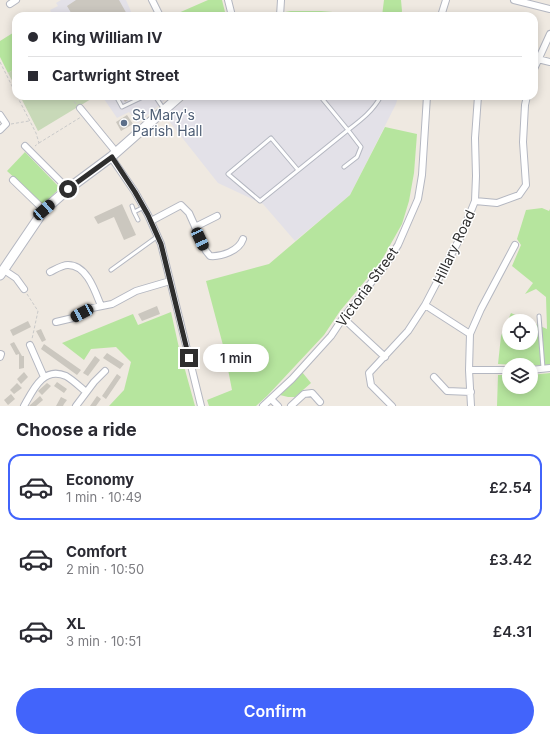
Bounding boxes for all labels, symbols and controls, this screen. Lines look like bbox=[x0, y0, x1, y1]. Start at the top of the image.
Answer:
text: King William IV bbox=[52, 28, 163, 47]
text: Cartwright Street bbox=[52, 66, 179, 85]
place label: St Mary's Parish Hall bbox=[132, 106, 202, 139]
marker: St Mary's Parish Hall bbox=[119, 118, 129, 128]
route start bbox=[59, 180, 77, 198]
car bbox=[31, 198, 57, 222]
street label: Hillary Road bbox=[429, 207, 478, 286]
car bbox=[189, 226, 211, 252]
street label: Victoria Street bbox=[332, 243, 401, 330]
car bbox=[69, 302, 95, 324]
map controls bbox=[502, 314, 538, 394]
button: locate bbox=[502, 314, 538, 350]
callout: 1 min bbox=[203, 344, 269, 372]
route end bbox=[180, 349, 198, 367]
text: 1 min bbox=[220, 350, 252, 366]
button: layers bbox=[502, 358, 538, 394]
text: Choose a ride bbox=[16, 419, 137, 440]
icon: car bbox=[18, 469, 54, 505]
text: Economy bbox=[66, 470, 134, 489]
text: £2.54 bbox=[489, 478, 532, 497]
text: 1 min · 10:49 bbox=[66, 489, 142, 505]
icon: car bbox=[18, 541, 54, 577]
text: Comfort bbox=[66, 542, 127, 561]
text: £3.42 bbox=[489, 550, 532, 569]
text: 2 min · 10:50 bbox=[66, 561, 144, 577]
icon: car bbox=[18, 613, 54, 649]
text: XL bbox=[66, 614, 86, 633]
text: £4.31 bbox=[493, 622, 532, 641]
text: 3 min · 10:51 bbox=[66, 633, 141, 649]
button: Confirm bbox=[16, 688, 534, 734]

